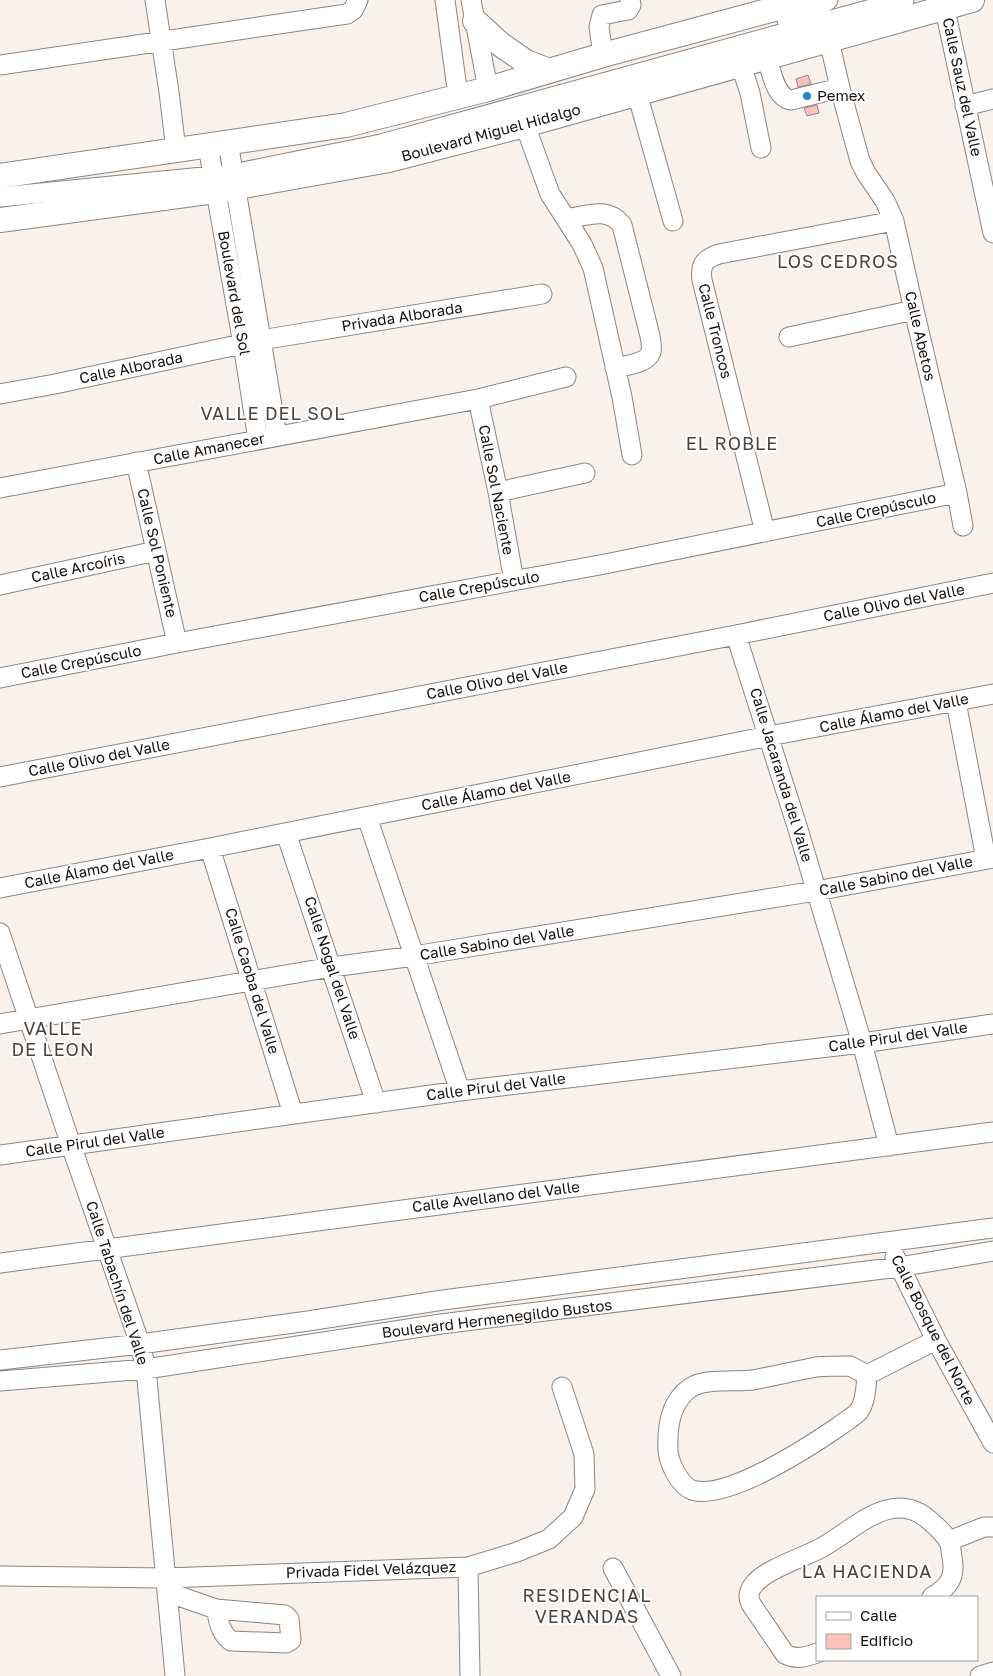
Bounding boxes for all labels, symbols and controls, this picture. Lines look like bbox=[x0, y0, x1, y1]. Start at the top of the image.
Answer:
street label: Calle Sauz del Valle bbox=[939, 16, 987, 158]
place label: Pemex bbox=[817, 86, 865, 104]
marker: Pemex bbox=[801, 90, 813, 102]
street label: Boulevard Miguel Hidalgo bbox=[399, 99, 582, 165]
street label: Boulevard del Sol bbox=[215, 229, 255, 357]
district label: LOS CEDROS bbox=[777, 250, 899, 272]
street label: Calle Troncos bbox=[695, 281, 737, 380]
street label: Calle Abetos bbox=[902, 289, 940, 382]
street label: Privada Alborada bbox=[340, 298, 464, 334]
street label: Calle Alborada bbox=[77, 347, 184, 387]
district label: VALLE DEL SOL bbox=[201, 402, 345, 424]
street label: Calle Sol Naciente bbox=[476, 423, 518, 557]
street label: Calle Amanecer bbox=[152, 428, 266, 468]
district label: EL ROBLE bbox=[686, 432, 778, 454]
street label: Calle Sol Poniente bbox=[134, 486, 182, 619]
street label: Calle Crepúsculo bbox=[814, 488, 937, 531]
street label: Calle Arcoíris bbox=[29, 548, 126, 586]
street label: Calle Crepúsculo bbox=[417, 567, 541, 605]
street label: Calle Olivo del Valle bbox=[822, 579, 966, 625]
street label: Calle Crepúsculo bbox=[19, 641, 143, 682]
street label: Calle Olivo del Valle bbox=[425, 657, 569, 703]
street label: Calle Jacaranda del Valle bbox=[747, 685, 817, 864]
street label: Calle Álamo del Valle bbox=[818, 689, 970, 735]
street label: Calle Olivo del Valle bbox=[27, 734, 171, 780]
street label: Calle Álamo del Valle bbox=[420, 767, 572, 813]
street label: Calle Álamo del Valle bbox=[23, 845, 175, 891]
street label: Calle Sabino del Valle bbox=[817, 851, 974, 899]
street label: Calle Nogal del Valle bbox=[301, 894, 365, 1042]
street label: Calle Caoba del Valle bbox=[222, 905, 284, 1056]
street label: Calle Sabino del Valle bbox=[418, 921, 576, 963]
district label: VALLE DE LEON bbox=[11, 1017, 95, 1060]
street label: Calle Pirul del Valle bbox=[827, 1017, 969, 1055]
street label: Calle Pirul del Valle bbox=[425, 1068, 567, 1103]
street label: Calle Pirul del Valle bbox=[24, 1122, 166, 1160]
street label: Calle Avellano del Valle bbox=[411, 1177, 581, 1215]
street label: Calle Tabachín del Valle bbox=[83, 1198, 153, 1367]
street label: Calle Bosque del Norte bbox=[888, 1251, 980, 1408]
street label: Boulevard Hermenegildo Bustos bbox=[381, 1295, 613, 1341]
street label: Privada Fidel Velázquez bbox=[285, 1557, 457, 1581]
district label: LA HACIENDA bbox=[802, 1560, 932, 1582]
district label: RESIDENCIAL VERANDAS bbox=[523, 1584, 651, 1627]
legend bbox=[816, 1596, 978, 1661]
text: Calle bbox=[860, 1606, 897, 1624]
text: Edificio bbox=[860, 1631, 913, 1649]

